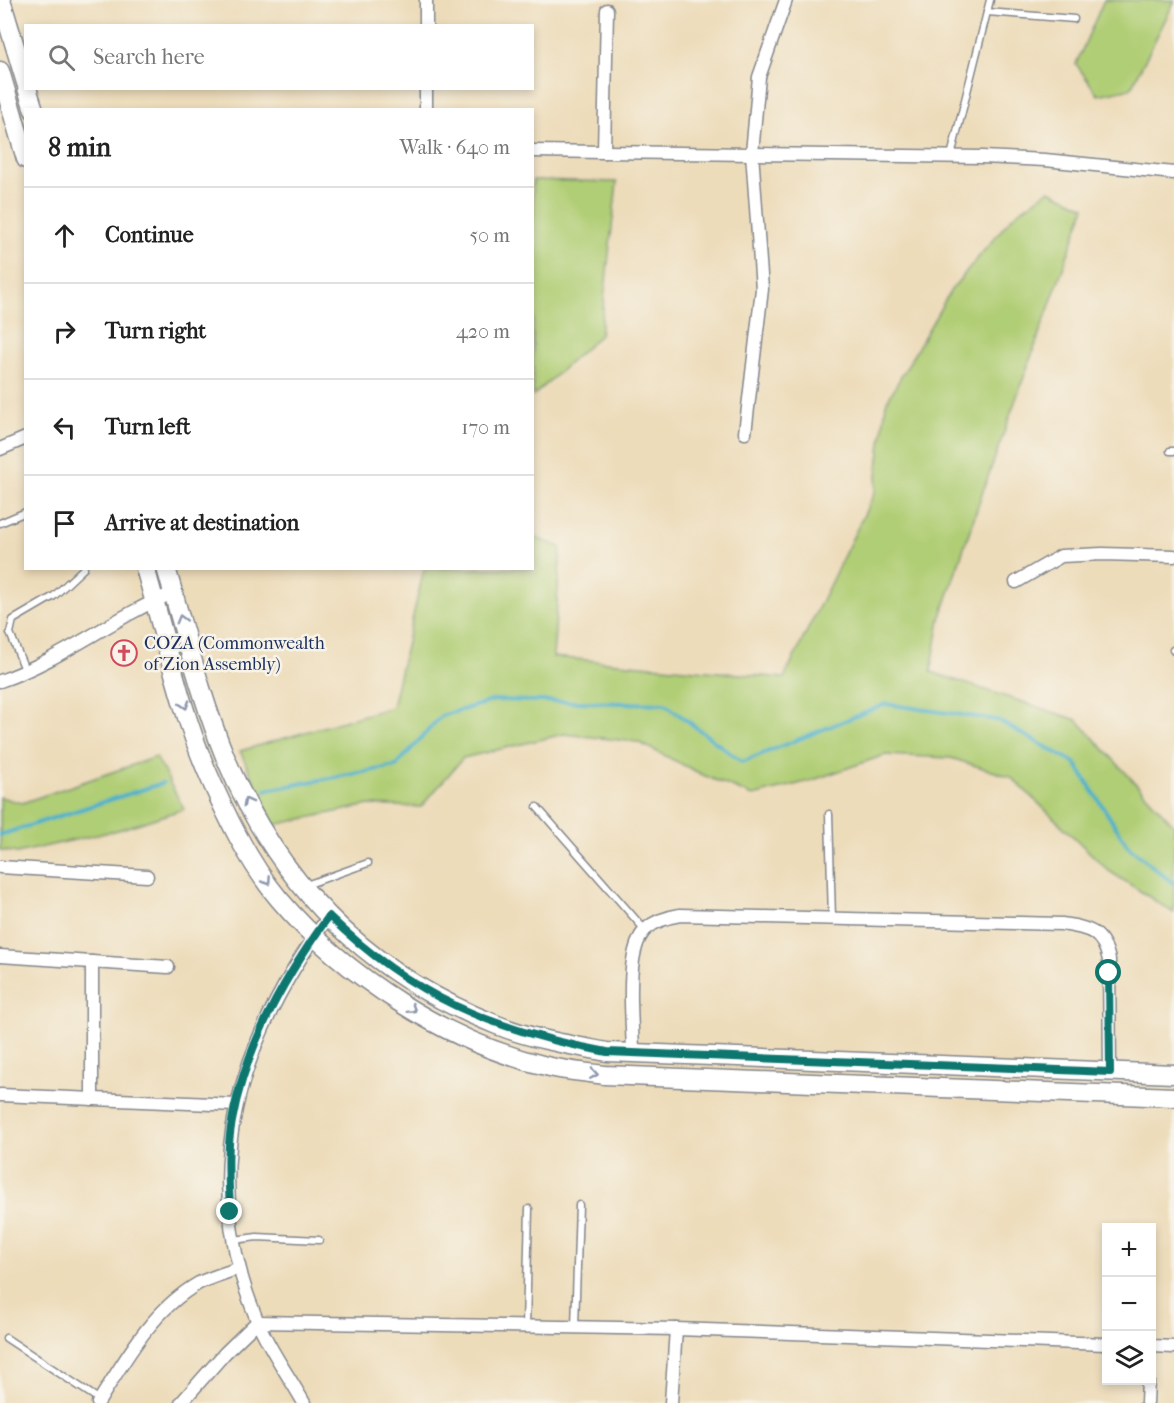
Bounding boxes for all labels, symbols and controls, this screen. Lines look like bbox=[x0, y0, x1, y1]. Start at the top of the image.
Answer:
search box bbox=[24, 24, 534, 90]
icon: search bbox=[45, 41, 78, 74]
text: Search here bbox=[93, 44, 205, 70]
text: 8 min bbox=[48, 132, 111, 163]
text: Walk · 640 m bbox=[400, 136, 510, 159]
icon: ahead bbox=[48, 219, 81, 252]
text: Continue bbox=[105, 222, 194, 248]
text: 50 m bbox=[469, 224, 510, 247]
icon: right bbox=[48, 315, 81, 348]
text: Turn right bbox=[105, 318, 206, 344]
text: 420 m bbox=[456, 320, 510, 343]
icon: left bbox=[48, 411, 81, 444]
text: Turn left bbox=[105, 414, 191, 440]
text: 170 m bbox=[461, 416, 510, 439]
icon: arrive bbox=[48, 507, 81, 540]
text: Arrive at destination bbox=[105, 510, 299, 536]
one-way arrow bbox=[176, 614, 188, 625]
place label: COZA (Commonwealth of Zion Assembly) bbox=[144, 633, 325, 675]
church icon: COZA (Commonwealth of Zion Assembly) bbox=[109, 638, 139, 668]
one-way arrow bbox=[178, 699, 190, 710]
one-way arrow bbox=[243, 797, 254, 808]
one-way arrow bbox=[260, 874, 271, 885]
route start bbox=[1095, 959, 1121, 985]
one-way arrow bbox=[406, 1001, 416, 1013]
one-way arrow bbox=[590, 1067, 599, 1079]
route end bbox=[216, 1198, 242, 1224]
map controls bbox=[1102, 1223, 1156, 1385]
button: + bbox=[1102, 1223, 1156, 1277]
button: − bbox=[1102, 1277, 1156, 1331]
button: layers bbox=[1102, 1331, 1156, 1385]

